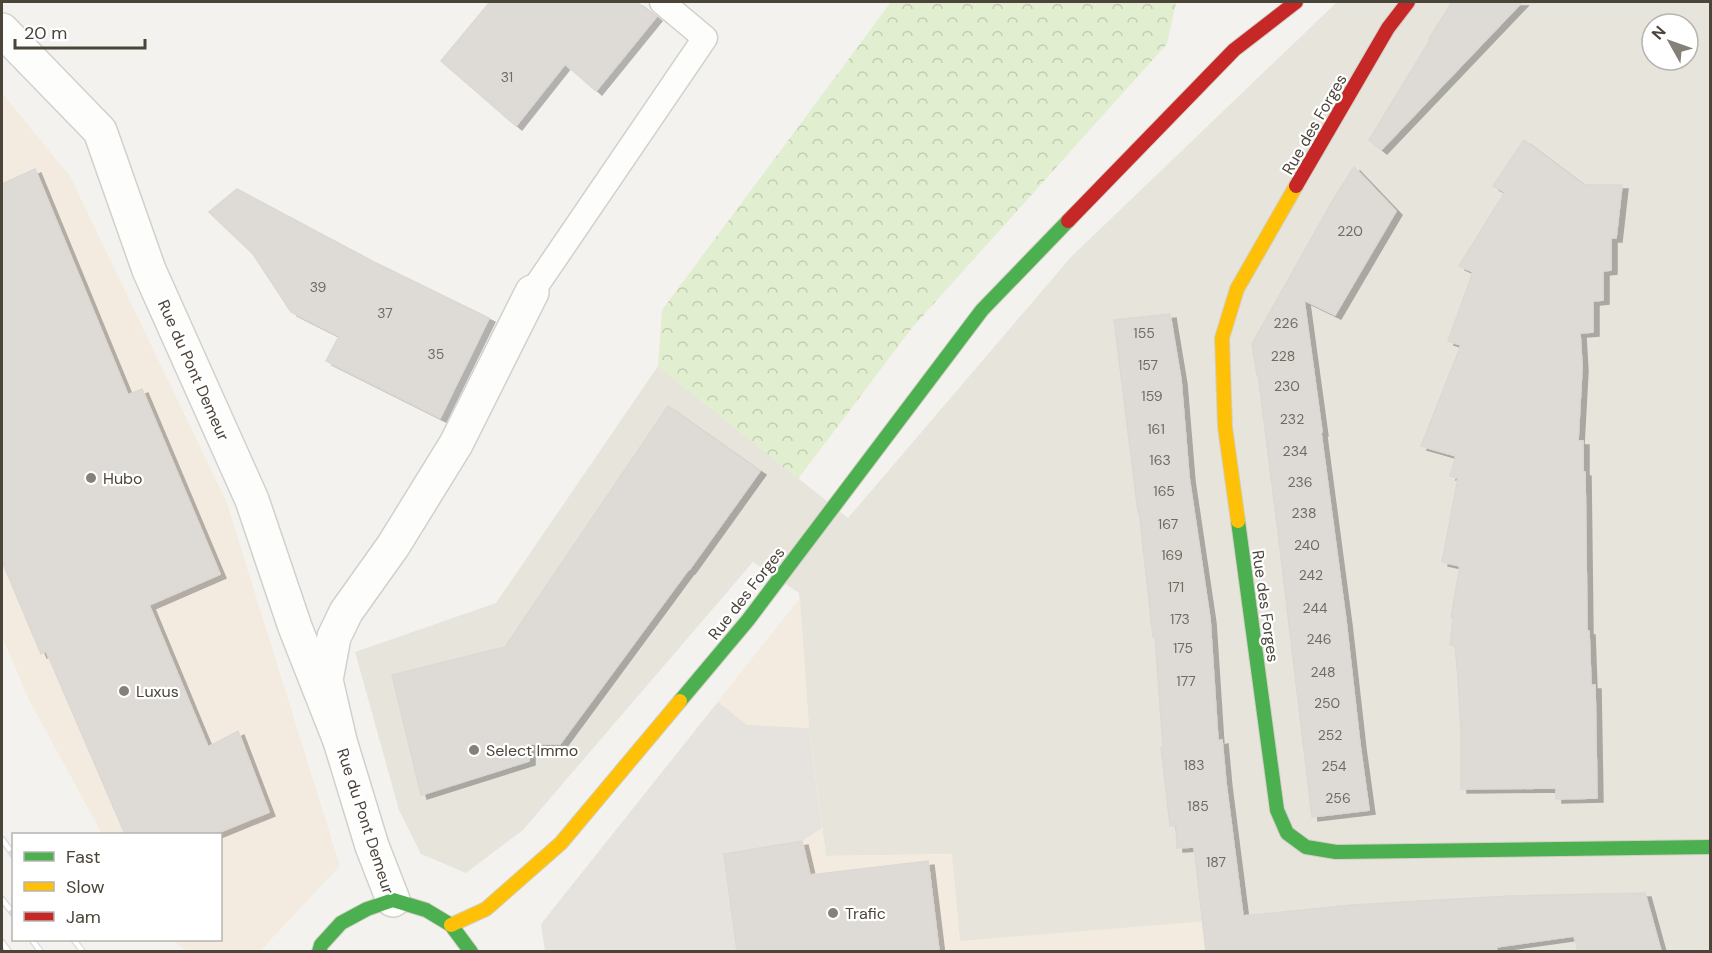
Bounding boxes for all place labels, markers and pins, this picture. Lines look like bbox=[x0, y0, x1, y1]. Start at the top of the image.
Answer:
place label: Hubo bbox=[103, 468, 143, 489]
marker: Hubo bbox=[84, 471, 98, 485]
place label: Luxus bbox=[136, 681, 179, 702]
marker: Luxus bbox=[117, 684, 131, 698]
place label: Select Immo bbox=[486, 740, 578, 761]
marker: Select Immo bbox=[467, 743, 481, 757]
place label: Trafic bbox=[845, 903, 886, 924]
marker: Trafic bbox=[826, 906, 840, 920]

